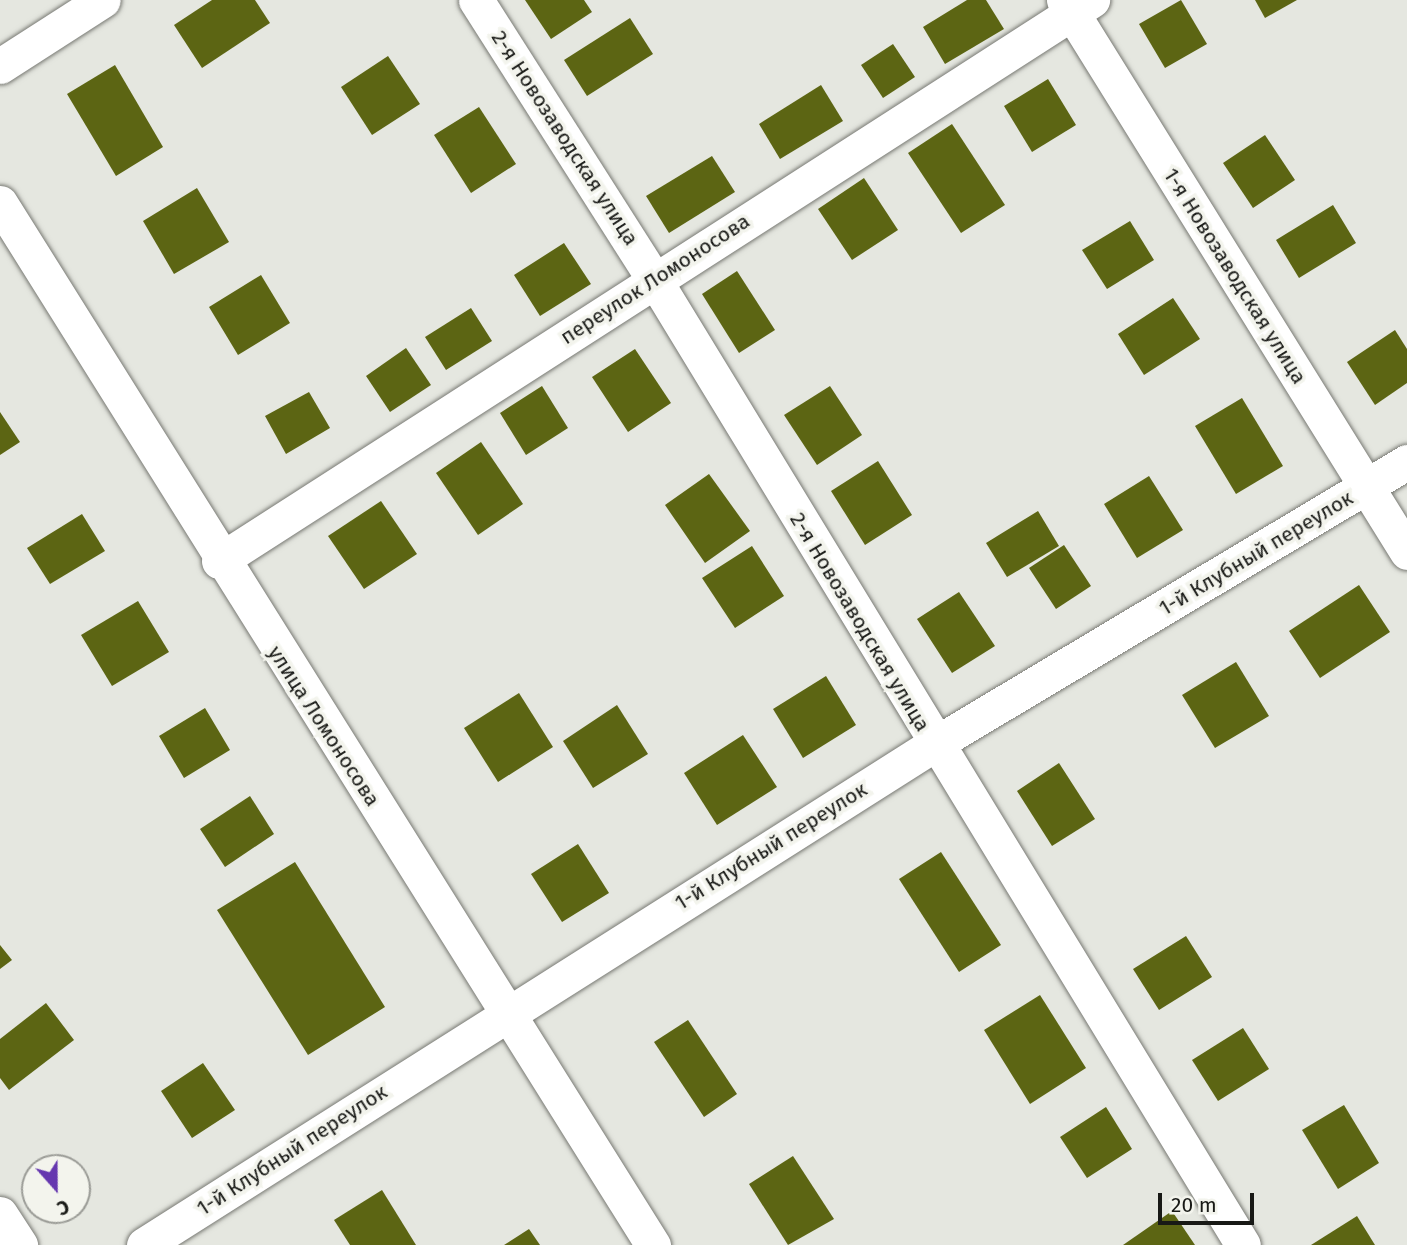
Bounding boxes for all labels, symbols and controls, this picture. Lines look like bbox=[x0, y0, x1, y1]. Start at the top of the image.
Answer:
street label: 2-я Новозаводская улица bbox=[486, 26, 644, 250]
street label: 1-я Новозаводская улица bbox=[1158, 164, 1312, 388]
street label: переулок Ломоносова bbox=[556, 208, 754, 350]
street label: 1-й Клубный переулок bbox=[1154, 485, 1358, 621]
street label: 2-я Новозаводская улица bbox=[785, 508, 935, 736]
street label: улица Ломоносова bbox=[263, 641, 385, 811]
street label: 1-й Клубный переулок bbox=[670, 777, 872, 915]
street label: 1-й Клубный переулок bbox=[192, 1079, 392, 1221]
north arrow bbox=[21, 1154, 91, 1224]
scale bar bbox=[1162, 1178, 1258, 1222]
text: 20 m bbox=[1171, 1192, 1217, 1218]
text: С bbox=[54, 1195, 72, 1220]

